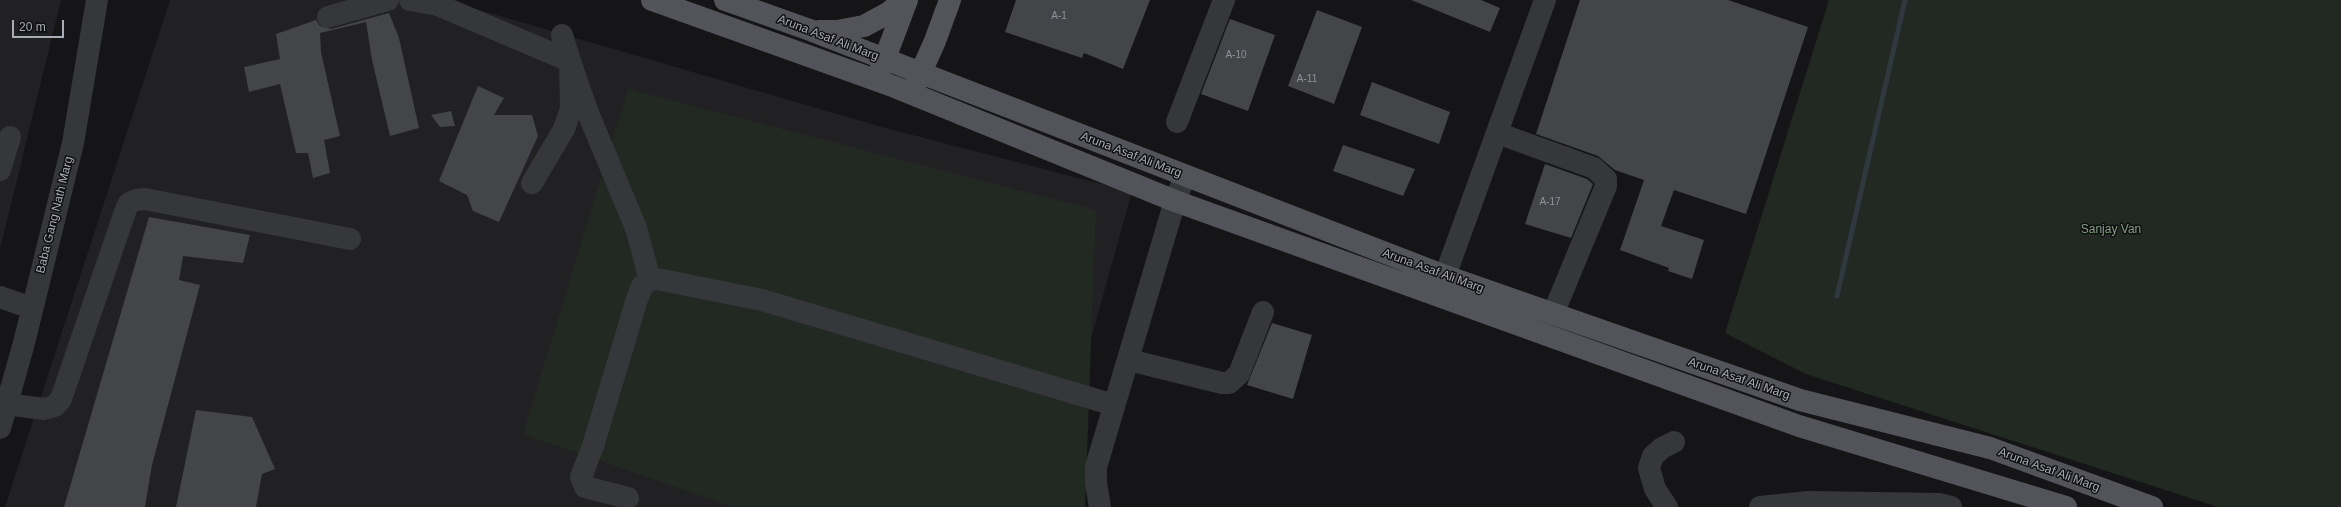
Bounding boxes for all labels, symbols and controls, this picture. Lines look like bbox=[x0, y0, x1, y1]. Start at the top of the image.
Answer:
house number: A-1 bbox=[1051, 10, 1067, 22]
scale bar bbox=[14, 12, 66, 38]
street label: Aruna Asaf Ali Marg bbox=[776, 12, 880, 64]
text: 20 m bbox=[19, 20, 46, 34]
house number: A-10 bbox=[1225, 49, 1247, 61]
house number: A-11 bbox=[1297, 73, 1317, 85]
street label: Aruna Asaf Ali Marg bbox=[1079, 129, 1183, 181]
street label: Baba Gang Nath Marg bbox=[33, 155, 77, 275]
house number: A-17 bbox=[1539, 196, 1561, 208]
park label: Sanjay Van bbox=[2081, 223, 2141, 237]
street label: Aruna Asaf Ali Marg bbox=[1380, 246, 1486, 296]
street label: Aruna Asaf Ali Marg bbox=[1686, 355, 1792, 403]
street label: Aruna Asaf Ali Marg bbox=[1996, 445, 2102, 495]

